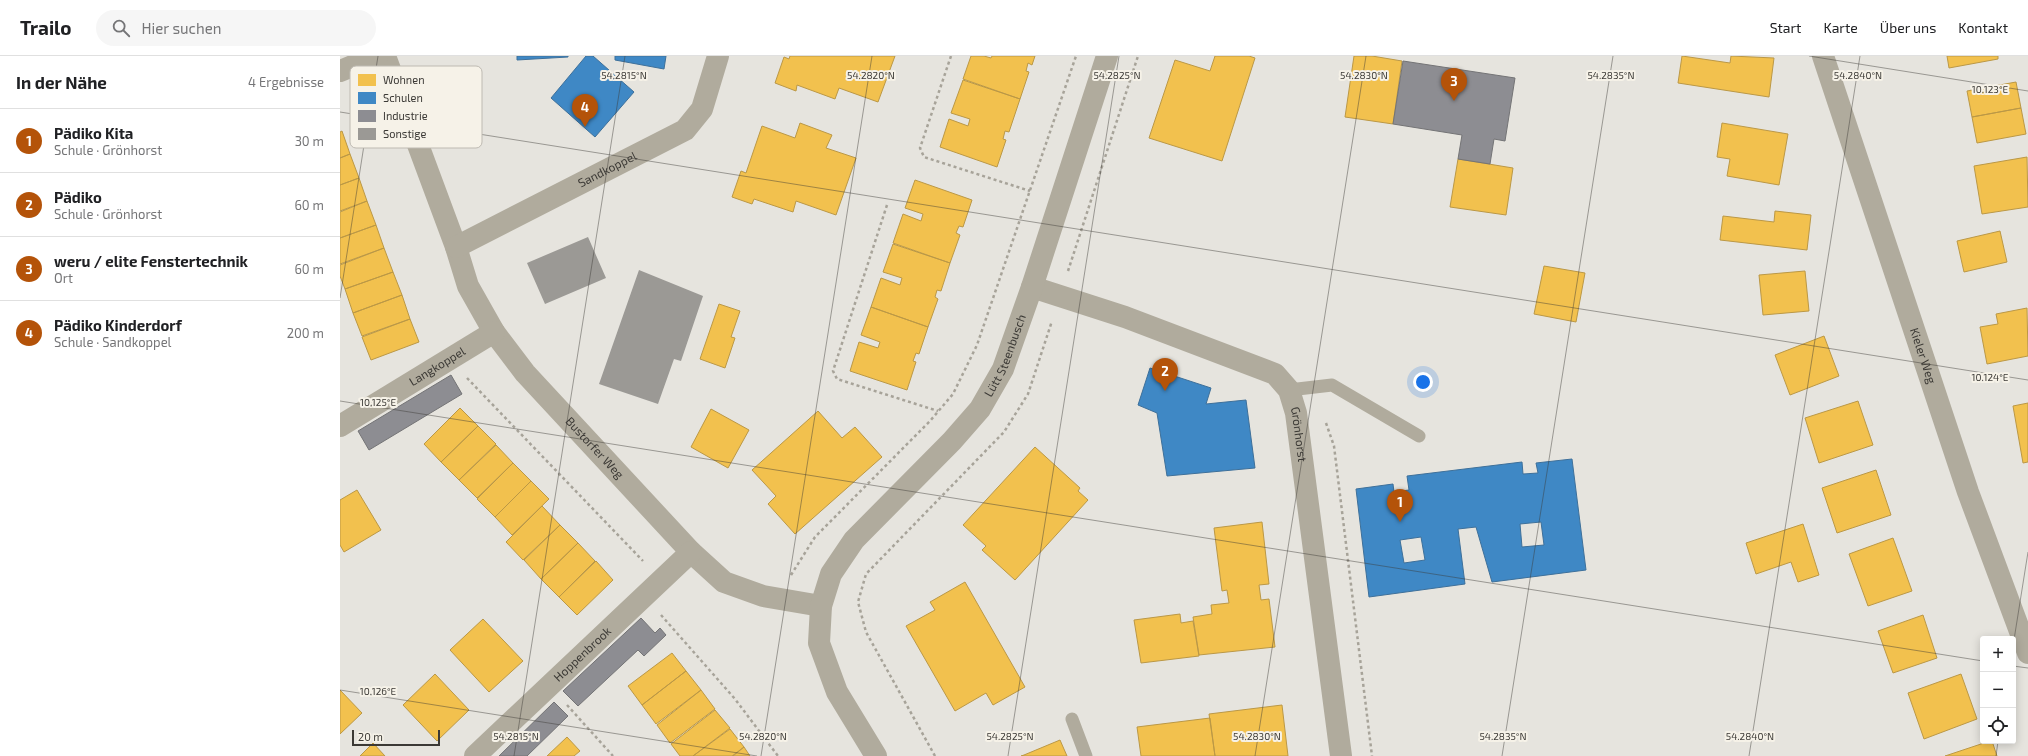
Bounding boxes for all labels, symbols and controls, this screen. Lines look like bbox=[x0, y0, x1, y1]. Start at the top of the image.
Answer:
search box bbox=[96, 10, 376, 46]
text: Trailo bbox=[20, 16, 72, 39]
icon: search bbox=[110, 17, 132, 39]
text: Hier suchen bbox=[142, 19, 221, 37]
text: Start bbox=[1770, 19, 1801, 36]
text: Karte bbox=[1823, 19, 1858, 36]
text: Über uns bbox=[1880, 19, 1936, 36]
text: Kontakt bbox=[1958, 19, 2008, 36]
legend bbox=[350, 66, 482, 148]
pin: 3 bbox=[1441, 68, 1467, 101]
text: 54.2815°N bbox=[601, 69, 647, 81]
text: 54.2820°N bbox=[847, 69, 895, 81]
text: 54.2825°N bbox=[1093, 69, 1141, 81]
text: 54.2830°N bbox=[1340, 69, 1388, 81]
text: 54.2835°N bbox=[1587, 69, 1635, 81]
text: 54.2840°N bbox=[1834, 69, 1882, 81]
text: In der Nähe bbox=[16, 72, 107, 92]
text: Wohnen bbox=[383, 73, 425, 86]
text: 4 Ergebnisse bbox=[248, 74, 324, 90]
text: 10.123°E bbox=[1972, 83, 2009, 95]
text: Schulen bbox=[383, 91, 423, 104]
pin: 4 bbox=[572, 94, 598, 127]
text: Industrie bbox=[383, 109, 428, 122]
text: Pädiko Kita bbox=[54, 124, 133, 142]
text: Sonstige bbox=[383, 127, 426, 140]
text: 1 bbox=[26, 133, 32, 149]
text: 30 m bbox=[295, 133, 324, 149]
text: Schule · Grönhorst bbox=[54, 142, 162, 158]
street label: Sandkoppel bbox=[575, 148, 639, 190]
text: Pädiko bbox=[54, 188, 102, 206]
text: 2 bbox=[25, 197, 33, 213]
text: 60 m bbox=[294, 197, 324, 213]
text: Schule · Grönhorst bbox=[54, 206, 162, 222]
text: weru / elite Fenstertechnik bbox=[54, 252, 248, 270]
text: 3 bbox=[25, 261, 33, 277]
text: 60 m bbox=[294, 261, 324, 277]
text: Ort bbox=[54, 270, 73, 286]
street label: Lütt Steenbusch bbox=[981, 312, 1028, 399]
text: Pädiko Kinderdorf bbox=[54, 316, 182, 334]
text: 4 bbox=[25, 325, 33, 341]
text: 200 m bbox=[287, 325, 324, 341]
street label: Kieler Weg bbox=[1908, 326, 1940, 386]
text: Schule · Sandkoppel bbox=[54, 334, 171, 350]
street label: Langkoppel bbox=[406, 343, 468, 388]
pin: 2 bbox=[1152, 358, 1178, 391]
text: 10.124°E bbox=[1972, 371, 2009, 383]
your location bbox=[1413, 372, 1433, 392]
text: 10.125°E bbox=[360, 396, 396, 408]
street label: Grönhorst bbox=[1288, 405, 1310, 463]
street label: Bustorfer Weg bbox=[563, 414, 627, 481]
pin: 1 bbox=[1387, 489, 1413, 522]
street label: Hoppenbrook bbox=[550, 623, 613, 684]
map controls bbox=[1980, 636, 2016, 744]
button: + bbox=[1980, 636, 2016, 672]
button: − bbox=[1980, 672, 2016, 708]
text: 10.126°E bbox=[360, 685, 397, 697]
button: locate bbox=[1980, 708, 2016, 744]
scale bar bbox=[352, 728, 440, 747]
text: 20 m bbox=[358, 730, 383, 743]
text: 54.2815°N bbox=[493, 730, 539, 742]
text: 54.2820°N bbox=[739, 730, 787, 742]
text: 54.2825°N bbox=[986, 730, 1034, 742]
text: 54.2830°N bbox=[1233, 730, 1281, 742]
text: 54.2835°N bbox=[1479, 730, 1527, 742]
text: 54.2840°N bbox=[1726, 730, 1774, 742]

